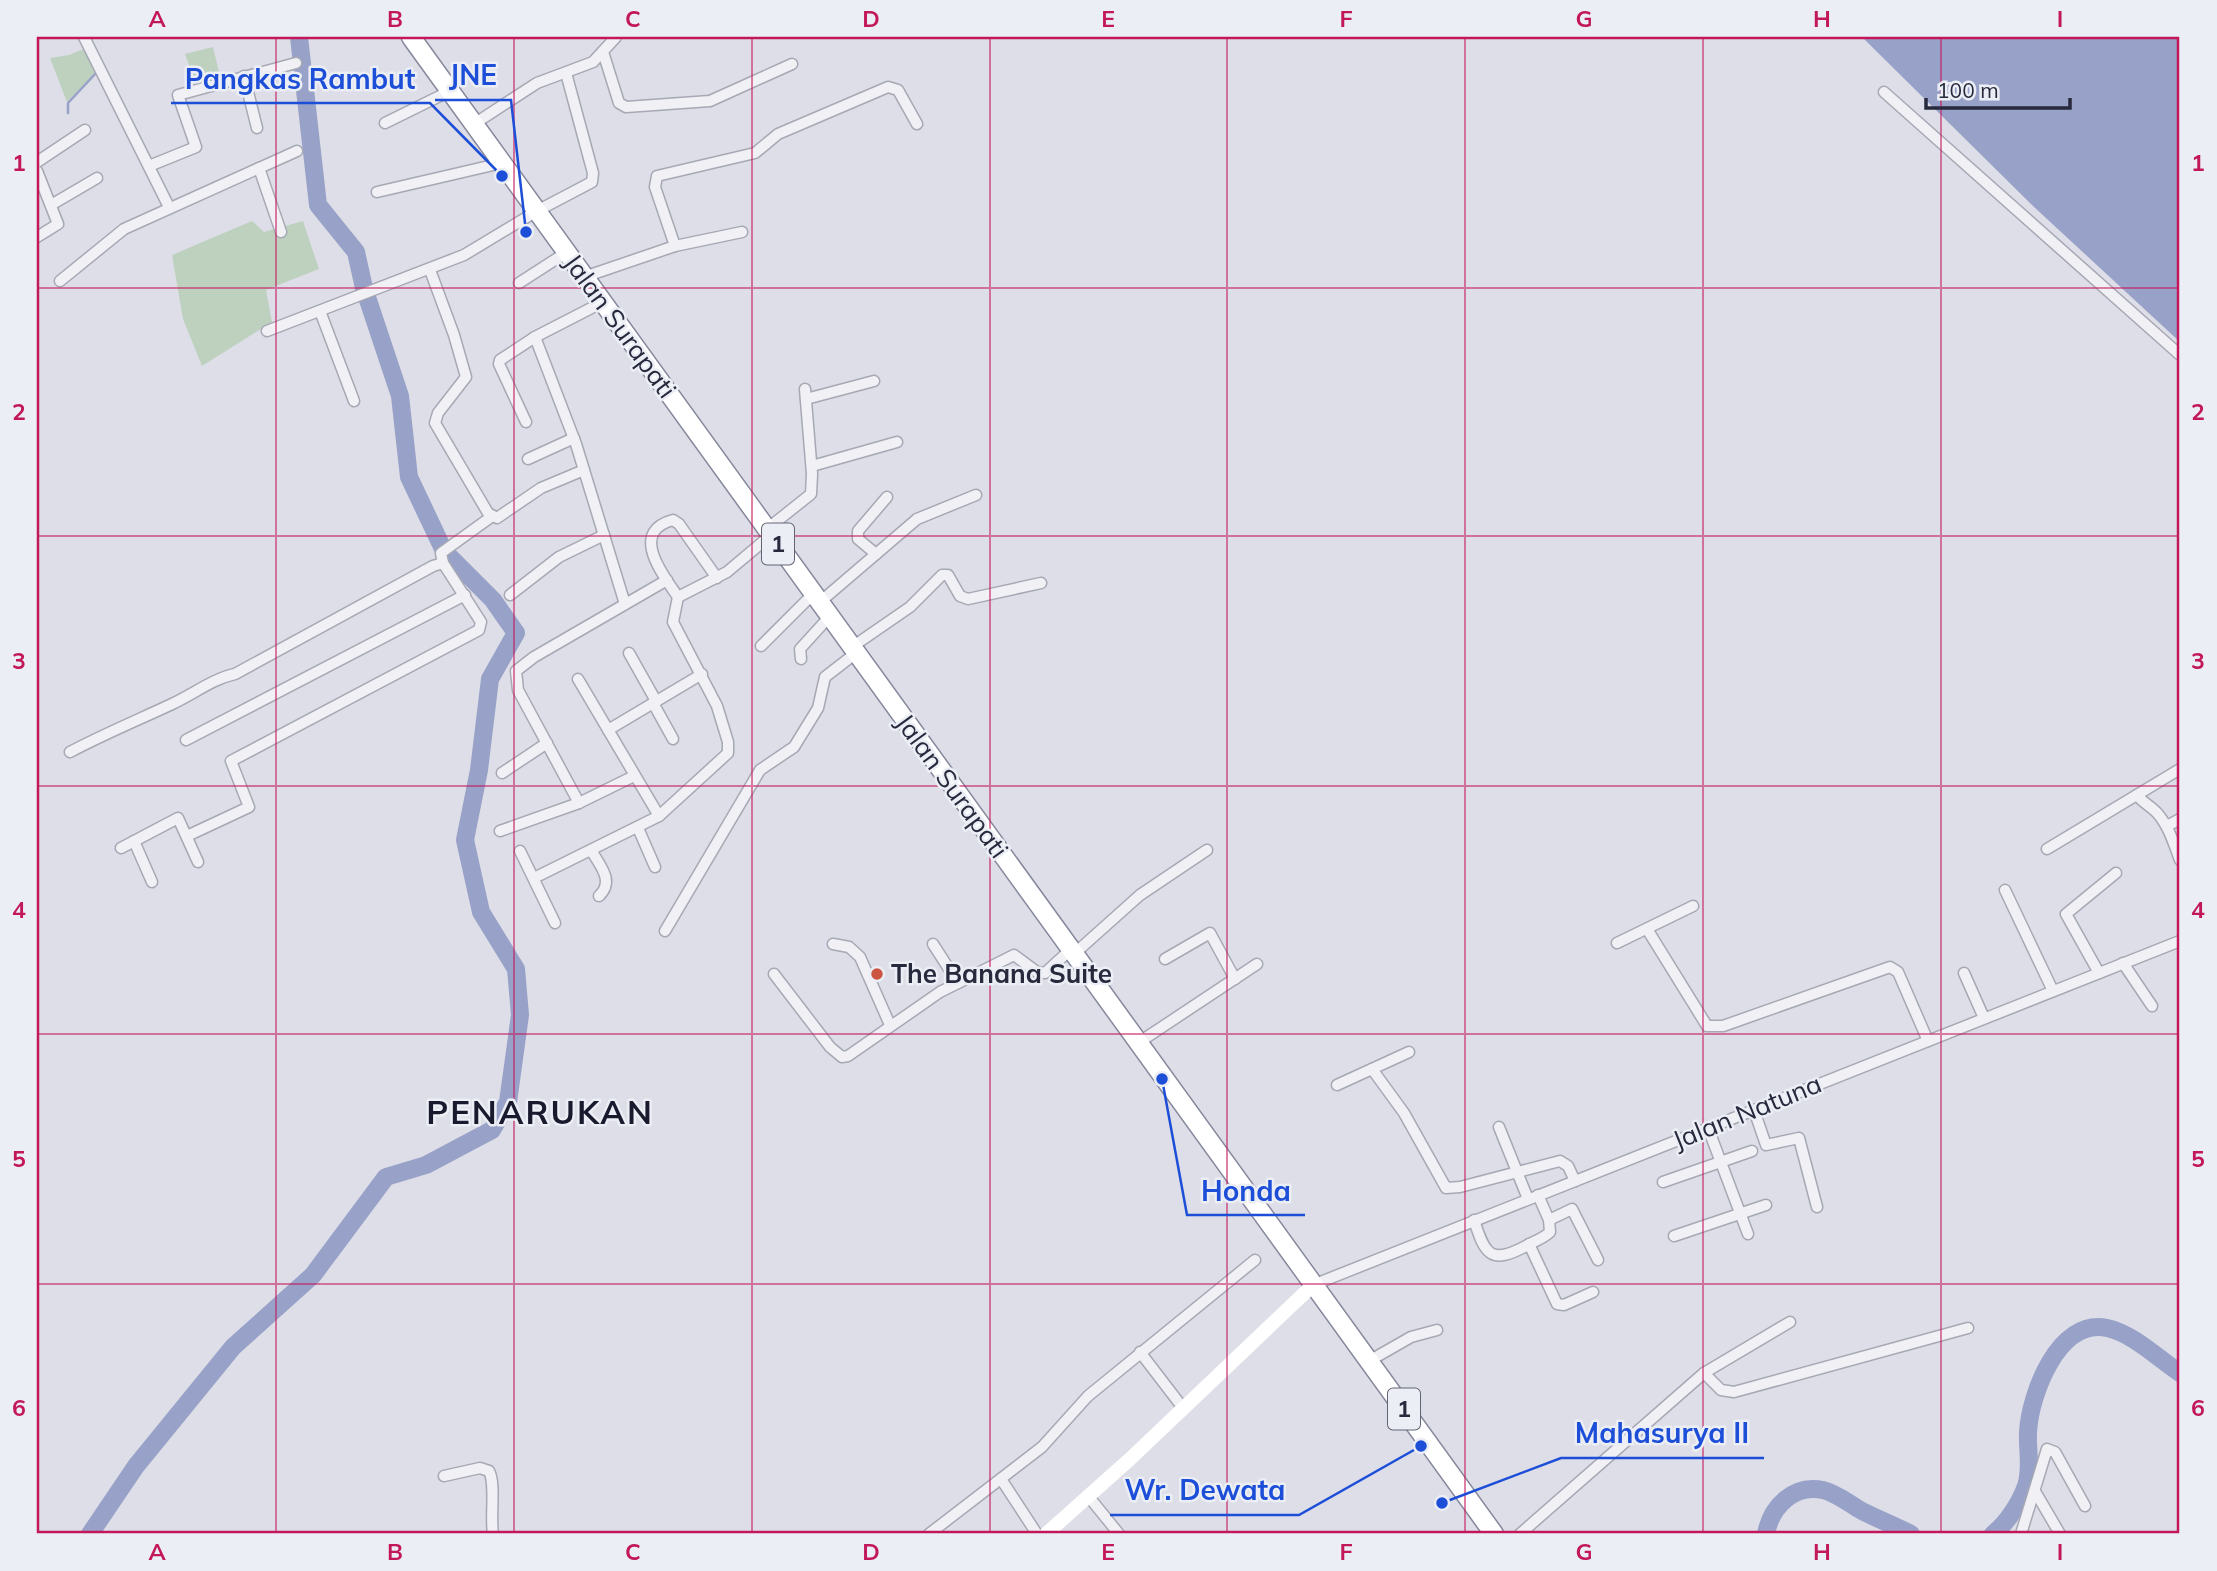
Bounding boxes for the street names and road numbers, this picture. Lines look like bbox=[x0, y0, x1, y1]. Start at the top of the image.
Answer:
street label: Jalan Surapati bbox=[557, 247, 684, 404]
road number: 1 bbox=[762, 524, 794, 564]
street label: Jalan Surapati bbox=[889, 707, 1016, 864]
street label: Jalan Natuna bbox=[1667, 1067, 1826, 1156]
road number: 1 bbox=[1388, 1388, 1420, 1429]

